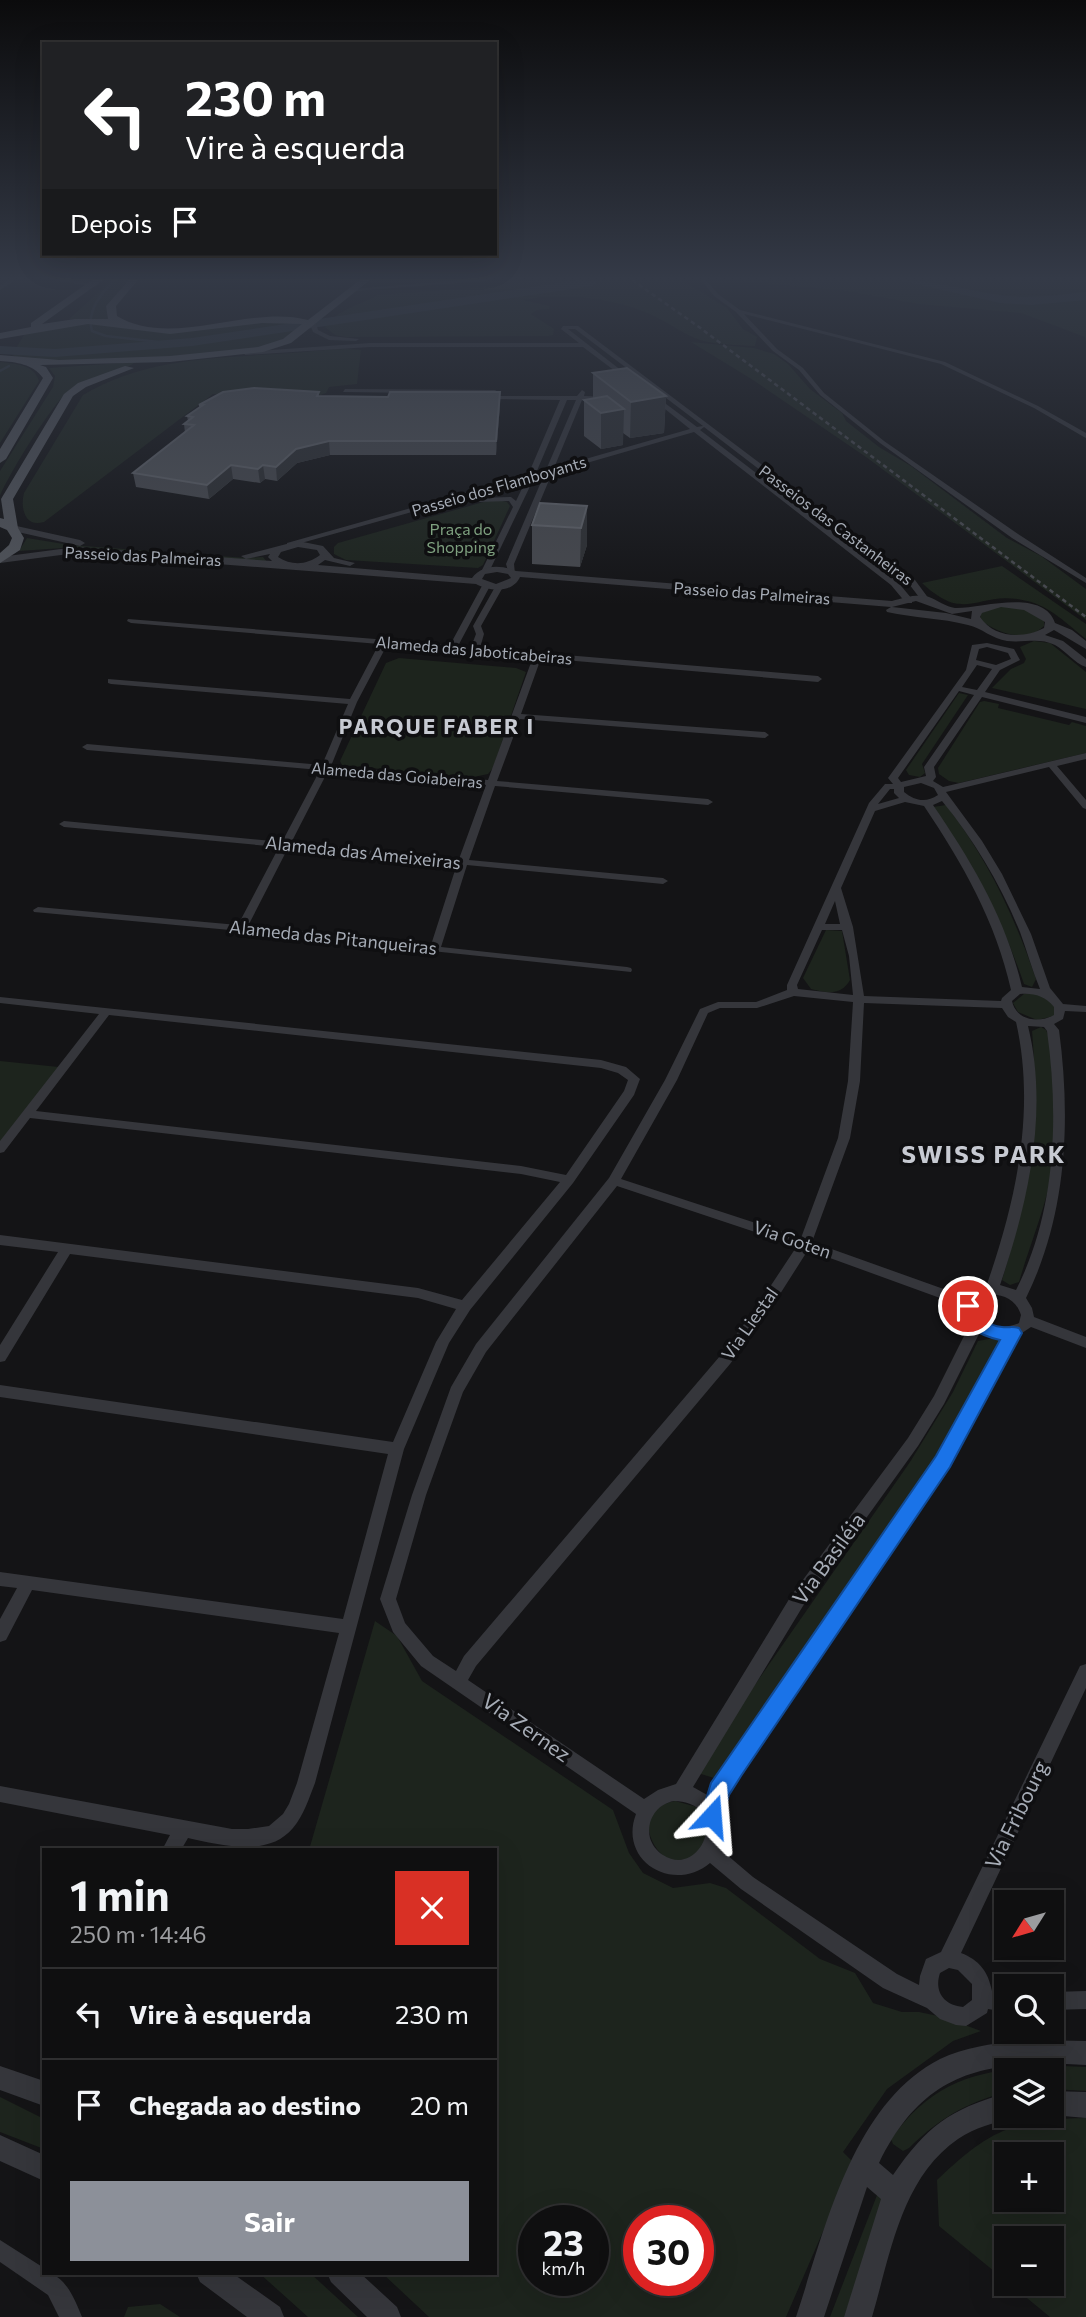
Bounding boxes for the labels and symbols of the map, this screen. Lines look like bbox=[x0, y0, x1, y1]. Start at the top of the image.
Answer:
street label: Passeio dos Flamboyants bbox=[409, 451, 588, 520]
street label: Passeios das Castanheiras bbox=[756, 461, 917, 589]
park label: Praça do Shopping bbox=[427, 519, 496, 556]
street label: Passeio das Palmeiras bbox=[64, 542, 222, 569]
street label: Passeio das Palmeiras bbox=[673, 578, 831, 607]
street label: Alameda das Jaboticabeiras bbox=[375, 631, 573, 668]
district label: PARQUE FABER I bbox=[339, 713, 535, 738]
street label: Alameda das Goiabeiras bbox=[310, 758, 484, 791]
street label: Alameda das Ameixeiras bbox=[264, 831, 462, 873]
street label: Alameda das Pitanqueiras bbox=[228, 915, 438, 959]
district label: SWISS PARK bbox=[902, 1139, 1066, 1168]
street label: Via Goten bbox=[751, 1216, 834, 1263]
pin bbox=[938, 1276, 998, 1336]
street label: Via Liestal bbox=[716, 1283, 782, 1364]
street label: Via Basiléia bbox=[786, 1507, 869, 1609]
street label: Via Zernez bbox=[478, 1687, 576, 1766]
street label: Via Fribourg bbox=[979, 1756, 1052, 1872]
position arrow bbox=[675, 1779, 749, 1853]
north arrow bbox=[994, 1890, 1064, 1960]
speed limit sign: 30 bbox=[623, 2205, 714, 2296]

